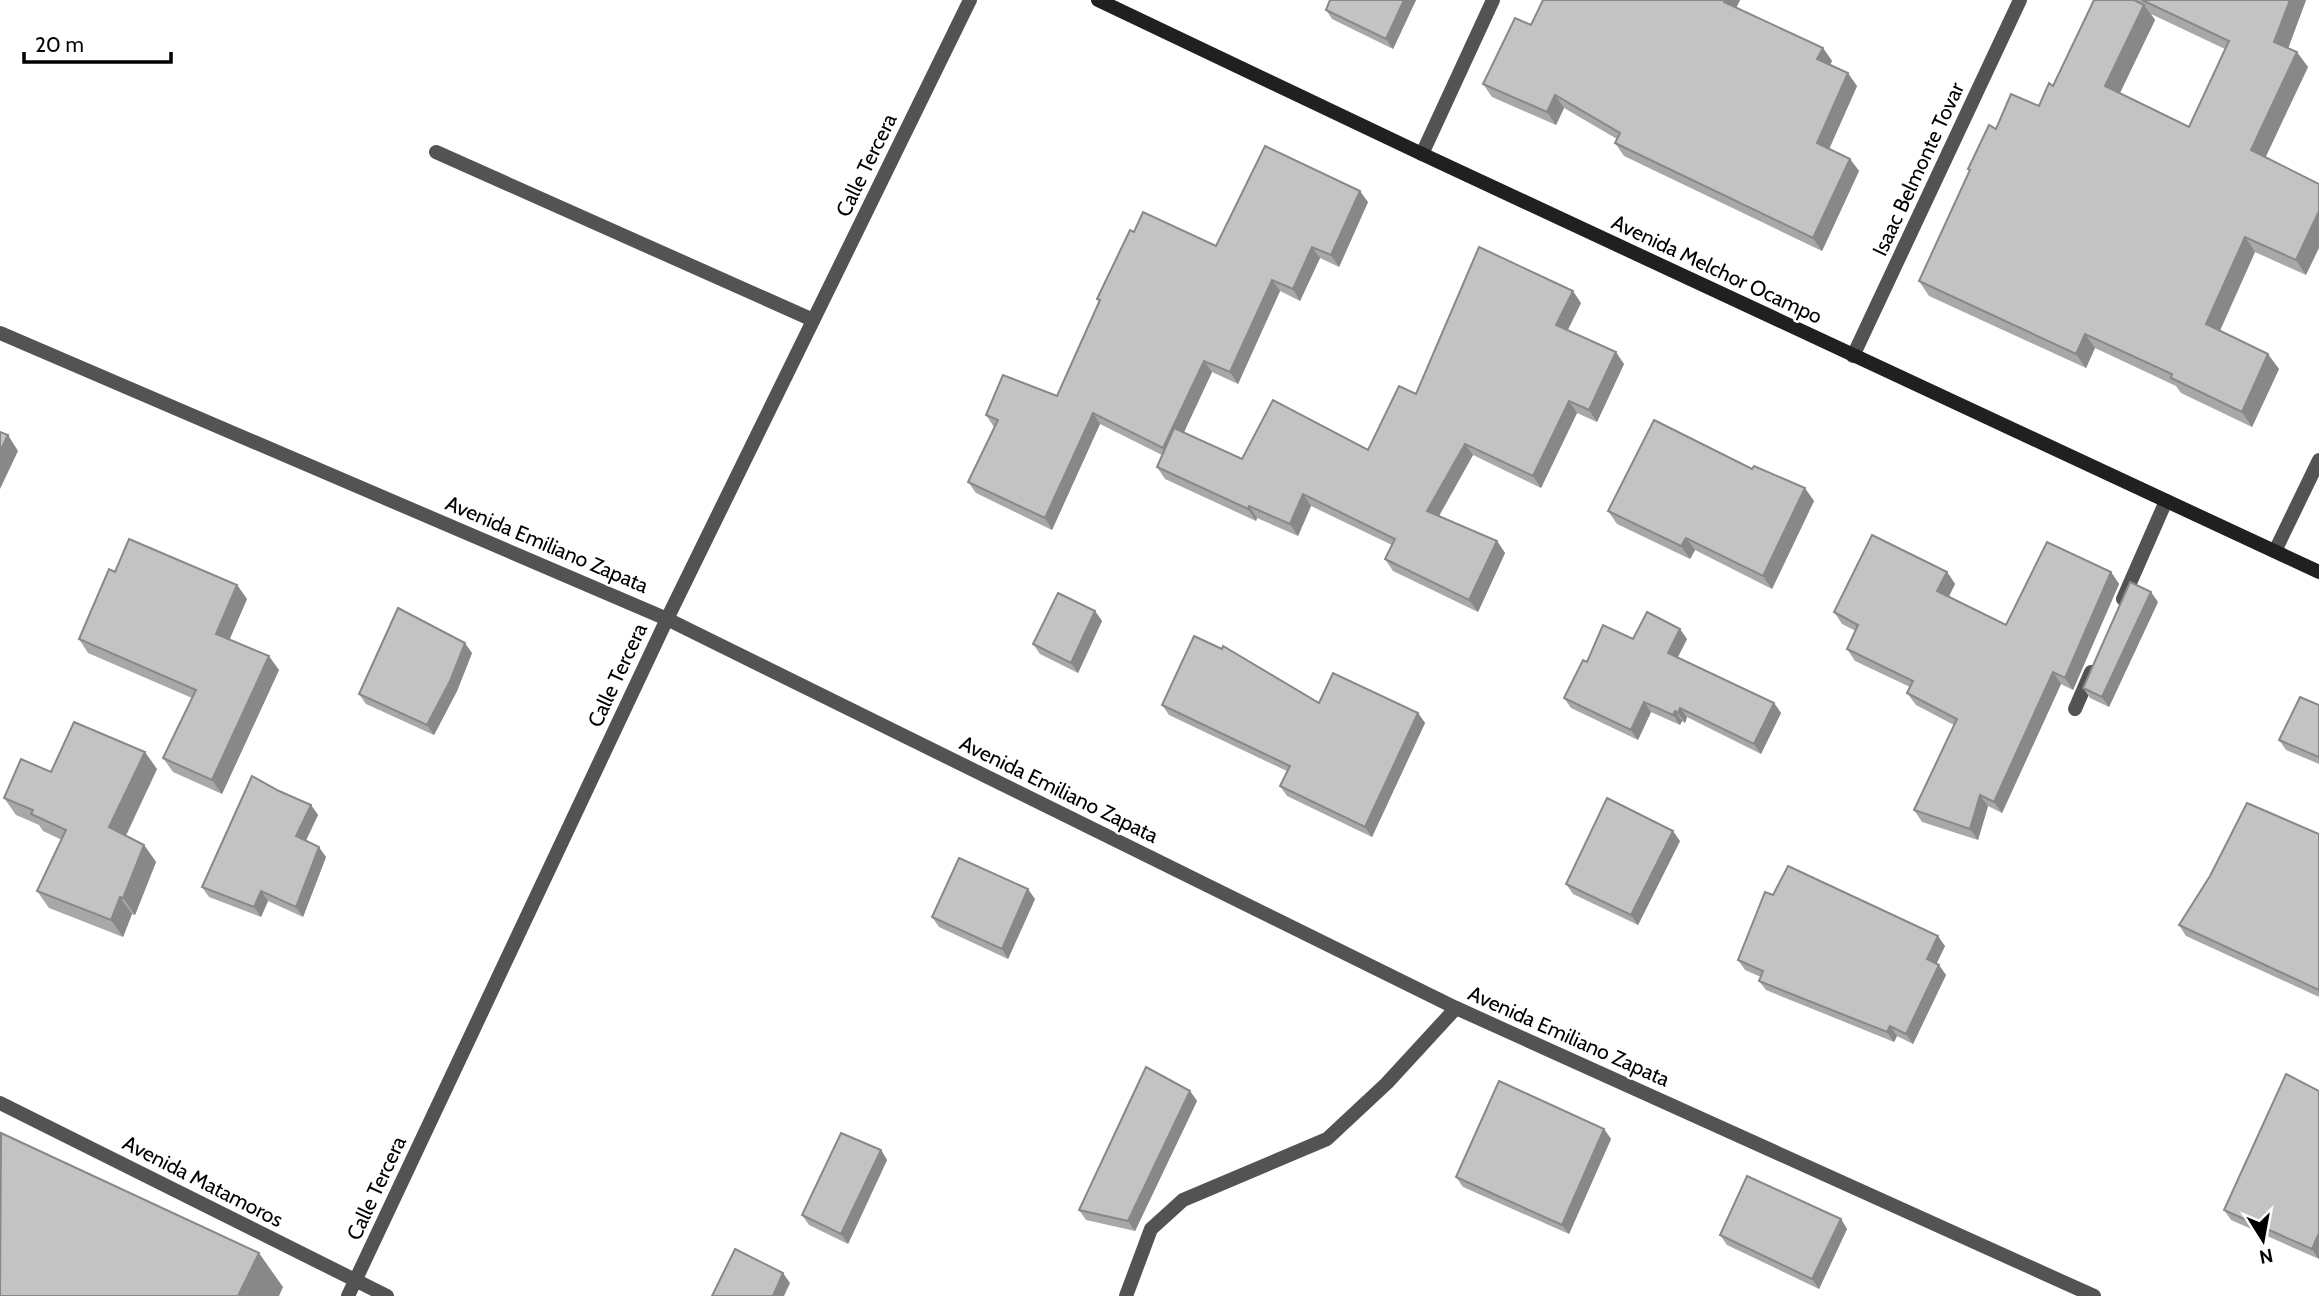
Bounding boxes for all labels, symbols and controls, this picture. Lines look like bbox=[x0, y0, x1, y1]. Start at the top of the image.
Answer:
scale bar bbox=[24, 21, 172, 65]
text: 20 m bbox=[35, 32, 84, 57]
street label: Isaac Belmonte Tovar bbox=[1867, 78, 1969, 260]
street label: Calle Tercera bbox=[830, 109, 902, 221]
street label: Avenida Melchor Ocampo bbox=[1608, 209, 1826, 329]
street label: Avenida Emiliano Zapata bbox=[442, 490, 652, 598]
street label: Calle Tercera bbox=[582, 619, 652, 731]
street label: Avenida Emiliano Zapata bbox=[956, 730, 1162, 848]
street label: Avenida Emiliano Zapata bbox=[1464, 980, 1674, 1092]
street label: Avenida Matamoros bbox=[119, 1130, 287, 1232]
street label: Calle Tercera bbox=[341, 1132, 411, 1244]
north arrow bbox=[2228, 1205, 2298, 1275]
text: N bbox=[2257, 1244, 2275, 1269]

